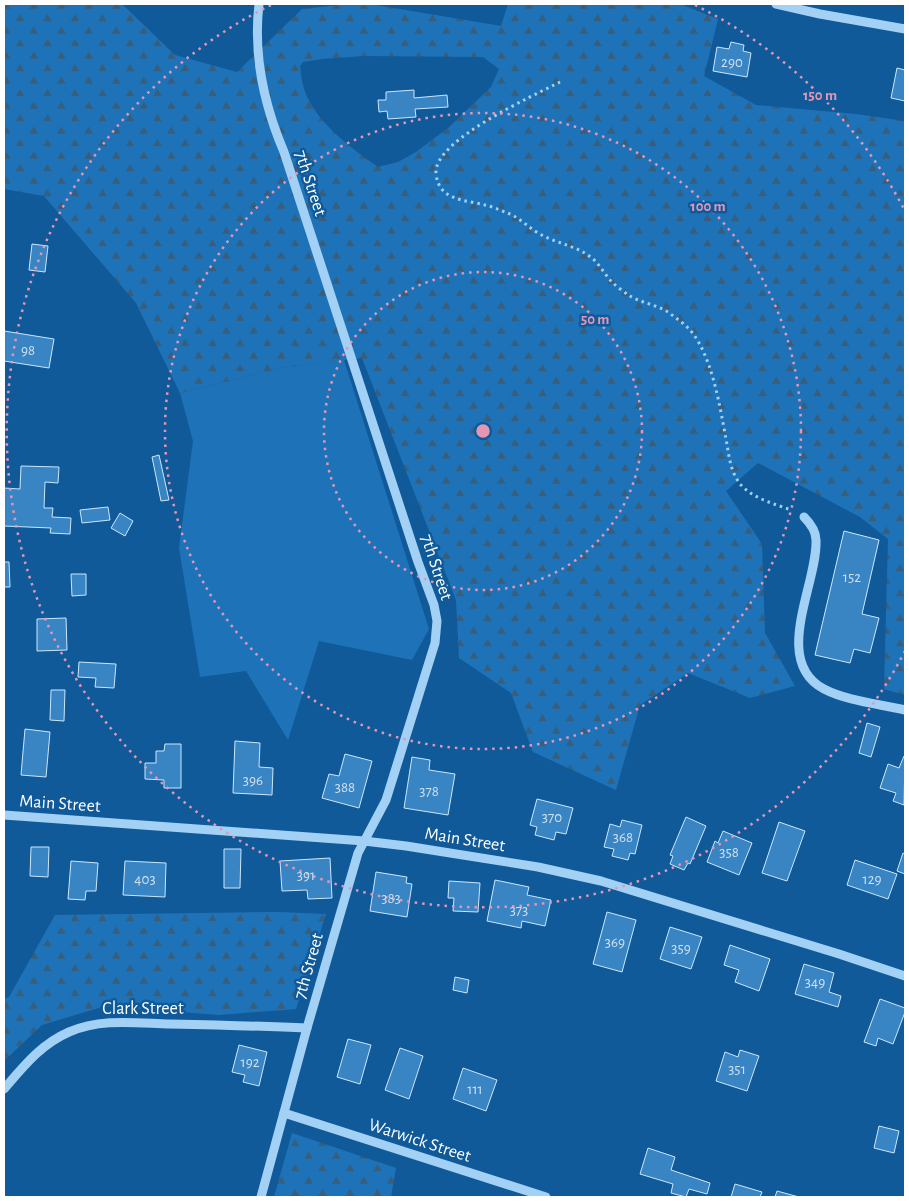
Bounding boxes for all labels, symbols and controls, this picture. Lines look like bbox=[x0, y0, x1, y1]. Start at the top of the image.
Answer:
house number: 290 bbox=[721, 55, 743, 70]
text: 150 m bbox=[803, 88, 837, 103]
street label: 7th Street bbox=[291, 148, 329, 219]
text: 100 m bbox=[690, 199, 726, 214]
text: 50 m bbox=[581, 312, 609, 327]
house number: 98 bbox=[21, 343, 35, 358]
centre of rings bbox=[474, 422, 492, 440]
street label: 7th Street bbox=[417, 532, 455, 603]
house number: 152 bbox=[843, 570, 861, 585]
house number: 396 bbox=[243, 773, 263, 788]
house number: 388 bbox=[335, 780, 355, 795]
house number: 378 bbox=[419, 784, 439, 799]
street label: Main Street bbox=[19, 792, 101, 816]
house number: 370 bbox=[542, 810, 562, 825]
street label: Main Street bbox=[423, 825, 507, 855]
house number: 368 bbox=[613, 830, 633, 845]
house number: 358 bbox=[719, 845, 739, 860]
house number: 391 bbox=[297, 868, 315, 883]
house number: 403 bbox=[134, 872, 156, 887]
house number: 129 bbox=[862, 872, 882, 887]
house number: 383 bbox=[381, 891, 401, 906]
house number: 373 bbox=[510, 903, 528, 918]
street label: 7th Street bbox=[291, 931, 327, 1001]
house number: 369 bbox=[605, 935, 625, 950]
house number: 359 bbox=[671, 941, 691, 956]
house number: 349 bbox=[805, 975, 825, 990]
street label: Clark Street bbox=[102, 1000, 184, 1018]
house number: 192 bbox=[240, 1055, 260, 1070]
house number: 351 bbox=[728, 1062, 746, 1077]
house number: 111 bbox=[467, 1082, 483, 1097]
street label: Warwick Street bbox=[366, 1116, 473, 1166]

